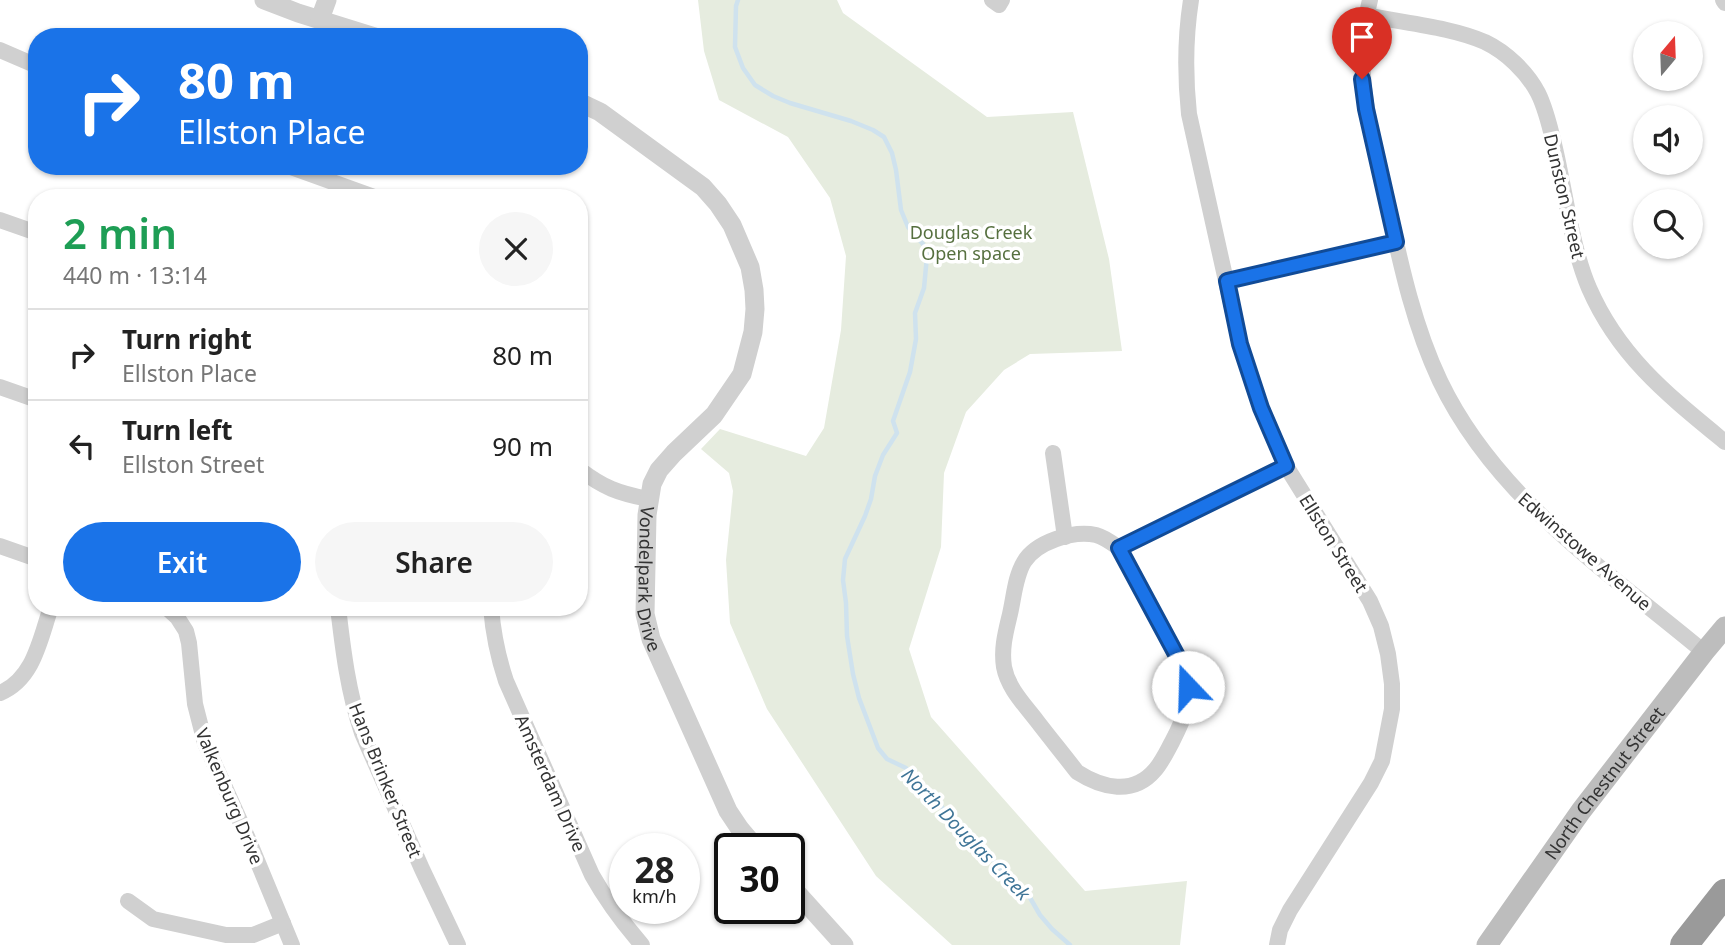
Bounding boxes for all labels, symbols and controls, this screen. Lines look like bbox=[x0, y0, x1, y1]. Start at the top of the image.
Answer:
pin bbox=[1332, 7, 1392, 79]
icon: arrive bbox=[1343, 18, 1381, 56]
north arrow bbox=[1633, 21, 1703, 91]
map controls bbox=[1633, 21, 1703, 259]
text: 80 m bbox=[178, 47, 295, 113]
icon: right bbox=[63, 56, 154, 147]
button: sound bbox=[1633, 105, 1703, 175]
text: Ellston Place bbox=[178, 110, 366, 153]
street label: Dunston Street bbox=[1539, 131, 1591, 261]
button: search bbox=[1633, 189, 1703, 259]
text: 2 min bbox=[63, 204, 177, 261]
button: close bbox=[479, 212, 553, 286]
park label: Douglas Creek Open space bbox=[910, 220, 1033, 265]
text: 440 m · 13:14 bbox=[63, 259, 207, 291]
text: Turn right bbox=[122, 321, 252, 357]
icon: right bbox=[63, 336, 101, 374]
text: 80 m bbox=[492, 337, 553, 373]
text: Ellston Place bbox=[122, 357, 257, 389]
text: Turn left bbox=[122, 412, 233, 448]
icon: left bbox=[63, 427, 101, 465]
text: 90 m bbox=[492, 428, 553, 464]
text: Ellston Street bbox=[122, 448, 264, 480]
street label: Edwinstowe Avenue bbox=[1513, 487, 1657, 615]
street label: Ellston Street bbox=[1294, 489, 1374, 597]
street label: Vondelpark Drive bbox=[632, 505, 667, 655]
button: Exit bbox=[63, 522, 301, 602]
button: Share bbox=[315, 522, 553, 602]
position arrow bbox=[1151, 650, 1225, 724]
street label: Hans Brinker Street bbox=[344, 699, 428, 861]
street label: North Chestnut Street bbox=[1539, 701, 1670, 864]
street label: Amsterdam Drive bbox=[510, 711, 592, 855]
street label: Valkenburg Drive bbox=[190, 724, 270, 868]
water label: North Douglas Creek bbox=[896, 762, 1036, 906]
speed limit sign: 30 bbox=[714, 833, 805, 924]
text: 28 bbox=[634, 846, 675, 893]
text: km/h bbox=[632, 884, 677, 908]

